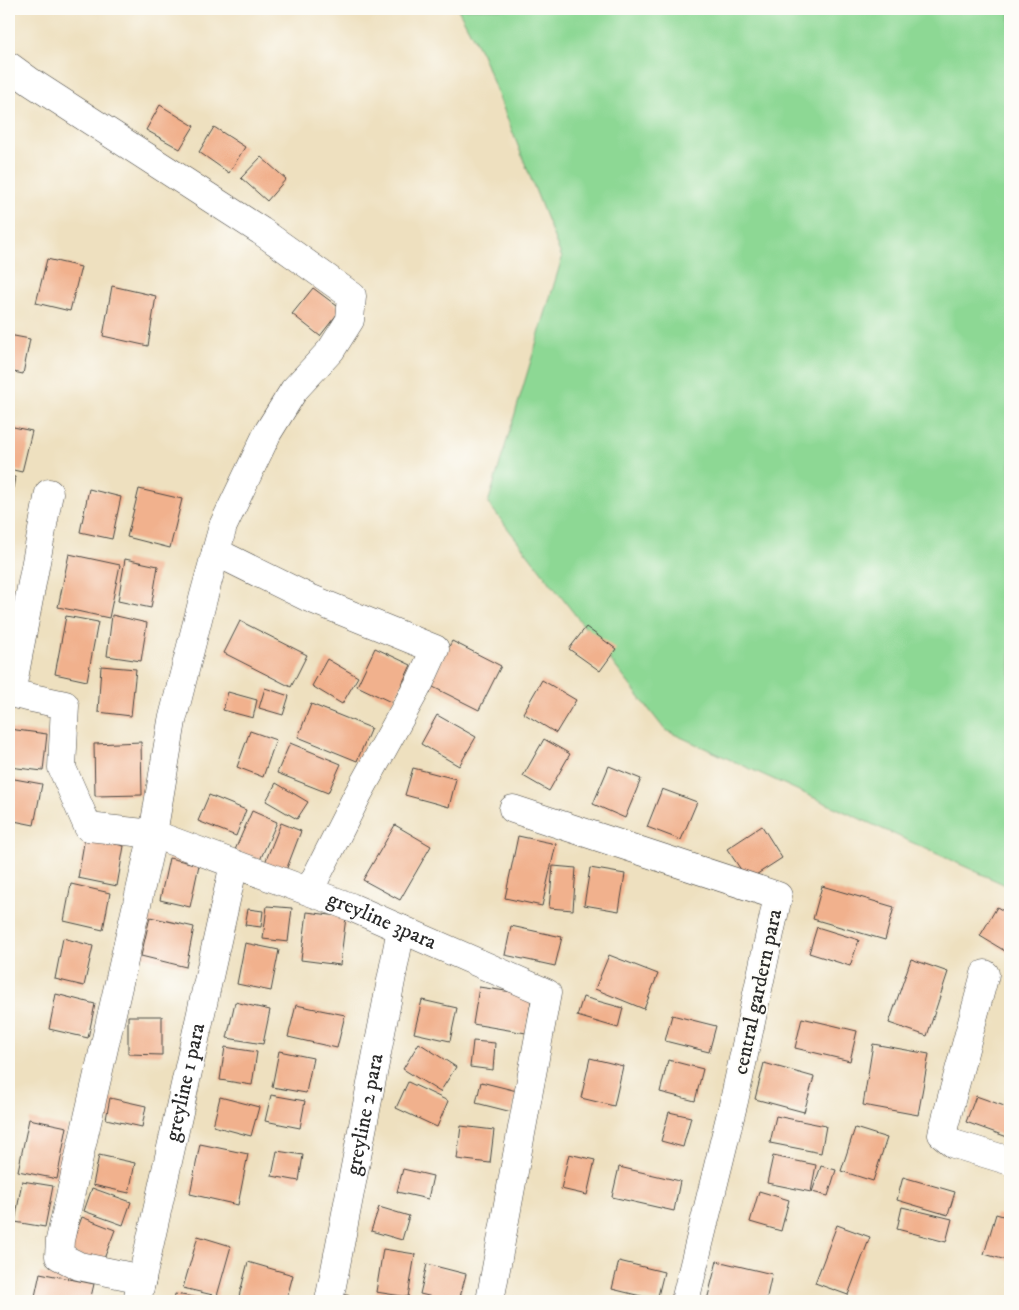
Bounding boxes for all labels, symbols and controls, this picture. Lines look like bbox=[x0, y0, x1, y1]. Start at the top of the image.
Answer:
street label: greyline 3para bbox=[324, 886, 440, 956]
street label: central gardern para bbox=[728, 907, 788, 1077]
street label: greyline 1 para bbox=[160, 1021, 211, 1144]
street label: greyline 2 para bbox=[341, 1051, 390, 1177]

